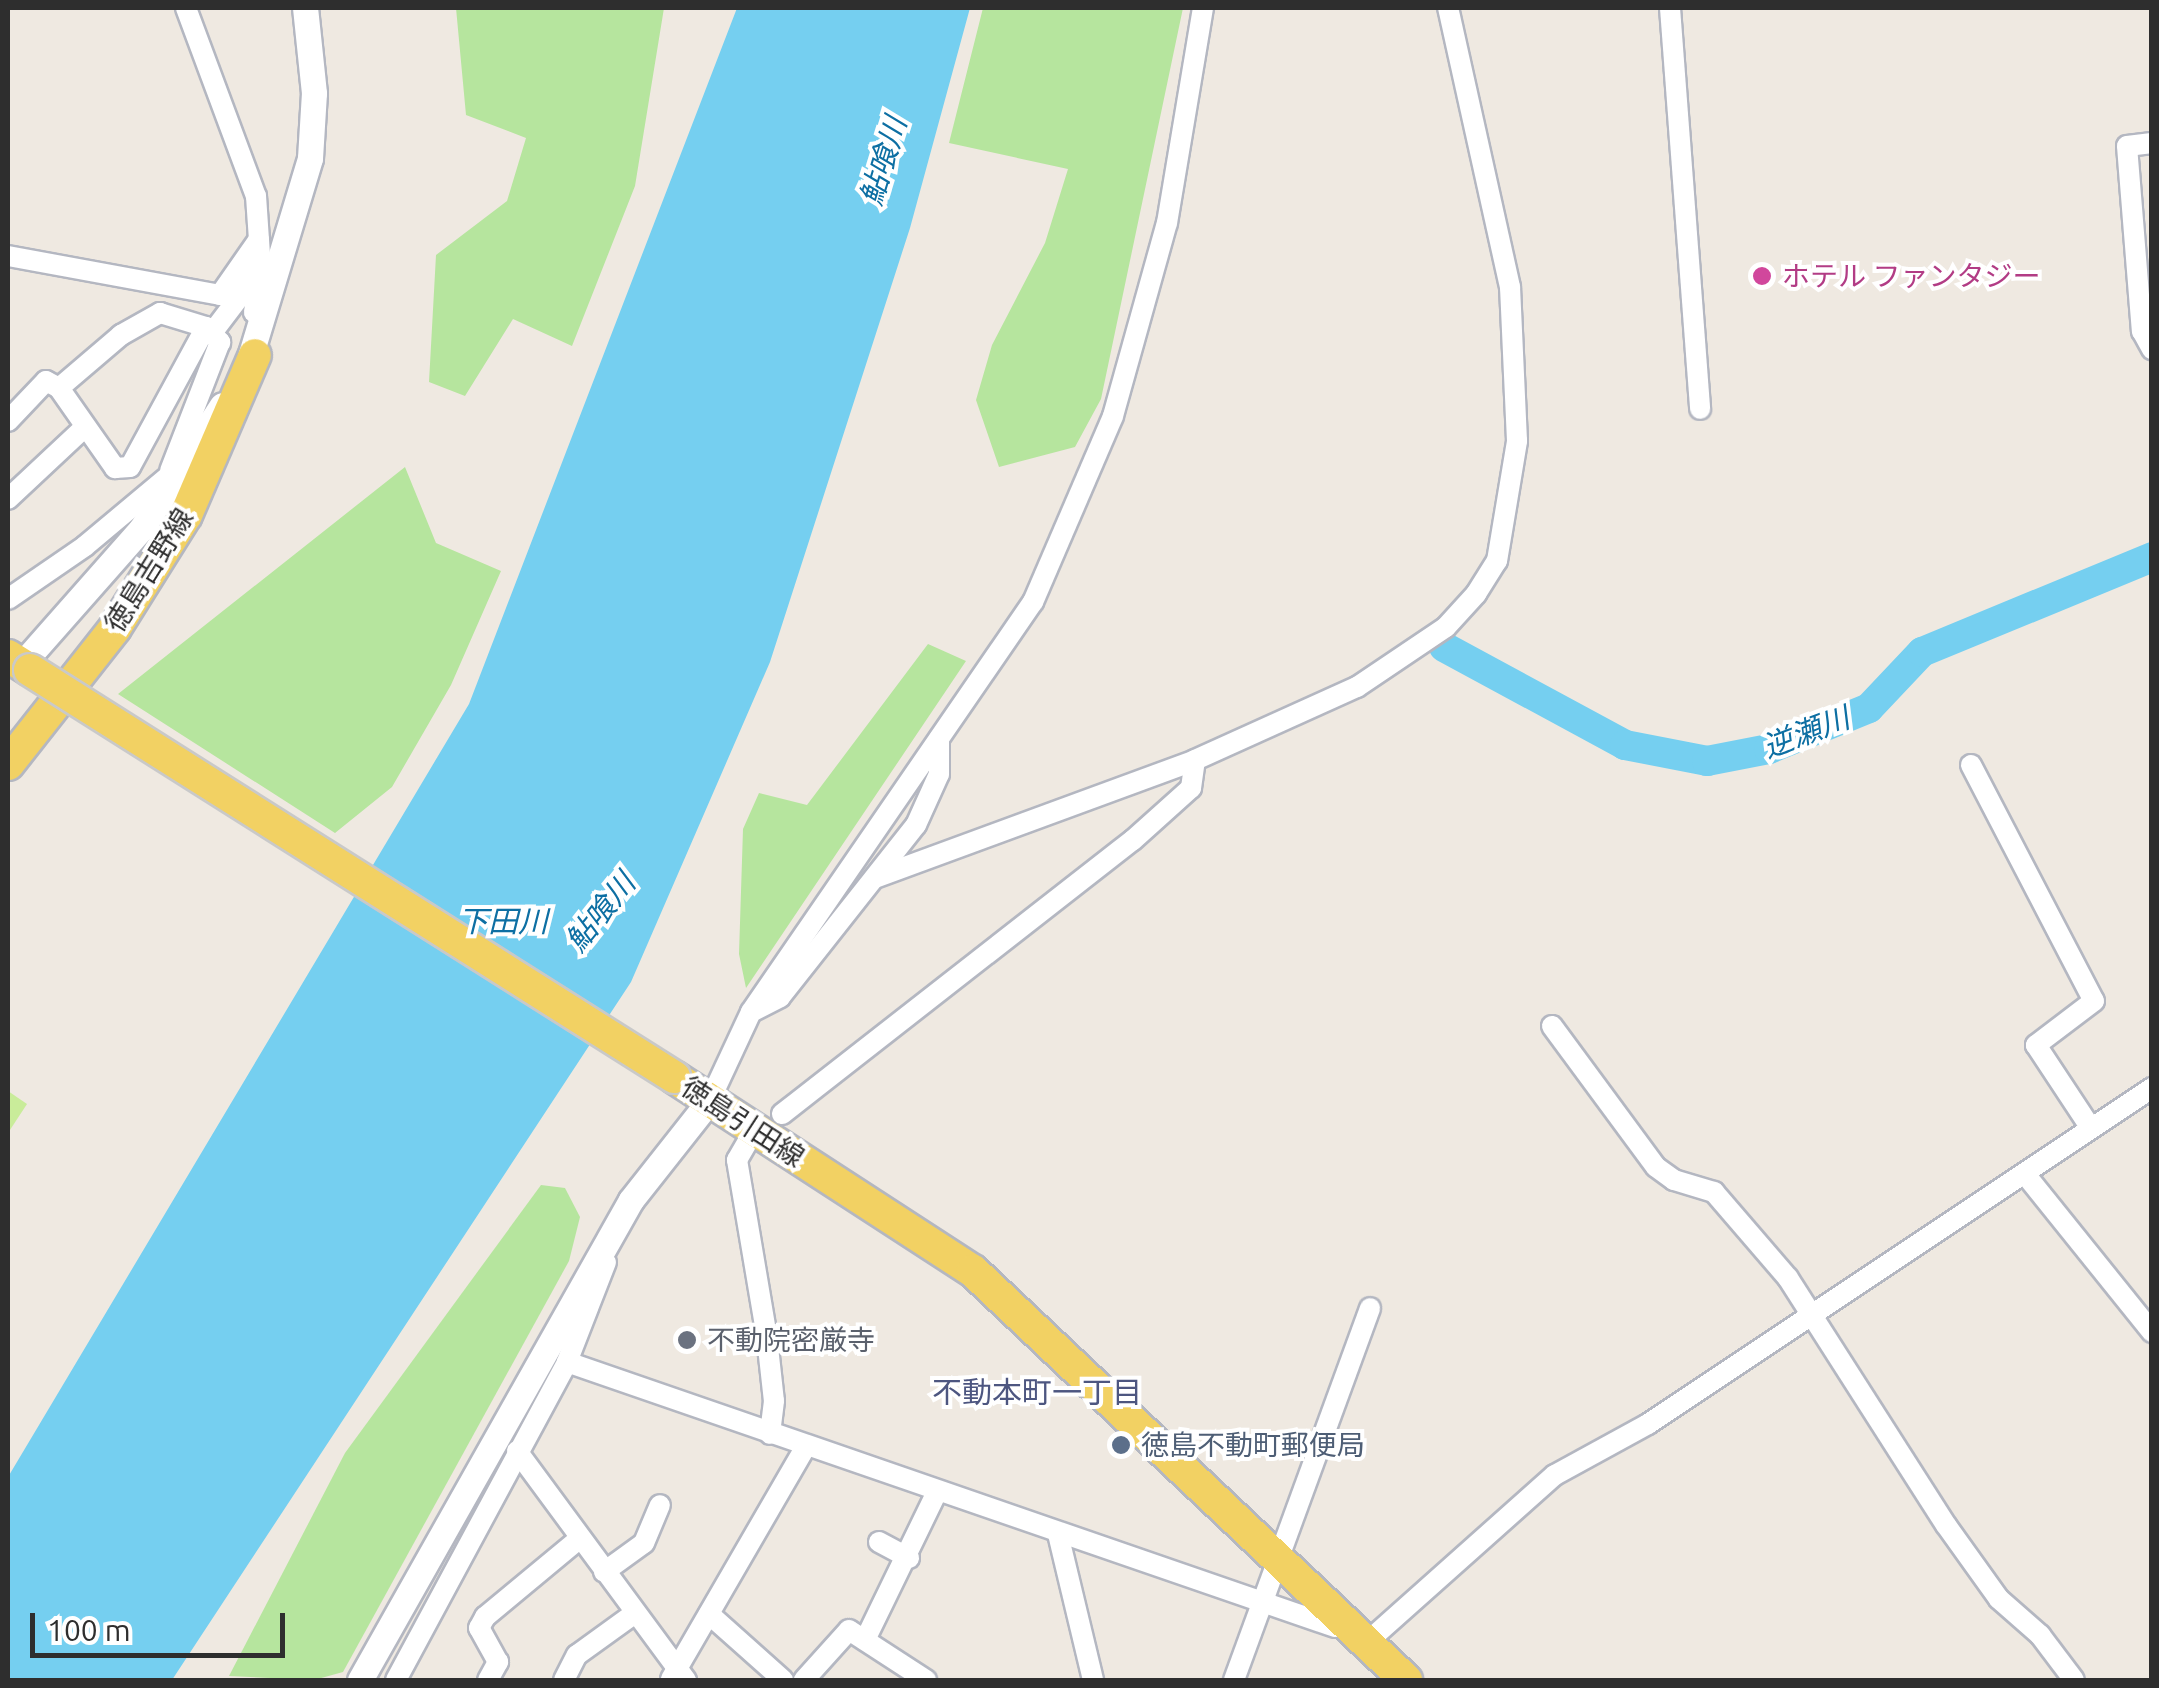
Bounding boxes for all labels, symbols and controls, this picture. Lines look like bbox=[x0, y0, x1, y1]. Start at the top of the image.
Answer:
water label: 鮎喰川 bbox=[853, 113, 913, 209]
place label: ホテル ファンタジー bbox=[1782, 259, 2040, 293]
marker: ホテル ファンタジー bbox=[1751, 265, 1773, 287]
street label: 徳島吉野線 bbox=[98, 502, 200, 638]
water label: 逆瀬川 bbox=[1758, 699, 1854, 765]
water label: 鮎喰川 bbox=[558, 866, 642, 958]
water label: 下田川 bbox=[458, 903, 548, 939]
street label: 徳島引田線 bbox=[675, 1070, 811, 1174]
place label: 不動院密厳寺 bbox=[707, 1323, 875, 1357]
marker: 不動院密厳寺 bbox=[676, 1329, 698, 1351]
district label: 不動本町一丁目 bbox=[932, 1374, 1142, 1410]
place label: 徳島不動町郵便局 bbox=[1141, 1428, 1365, 1462]
marker: 徳島不動町郵便局 bbox=[1110, 1434, 1132, 1456]
scale bar bbox=[35, 1593, 290, 1655]
text: 100 m bbox=[47, 1613, 131, 1647]

